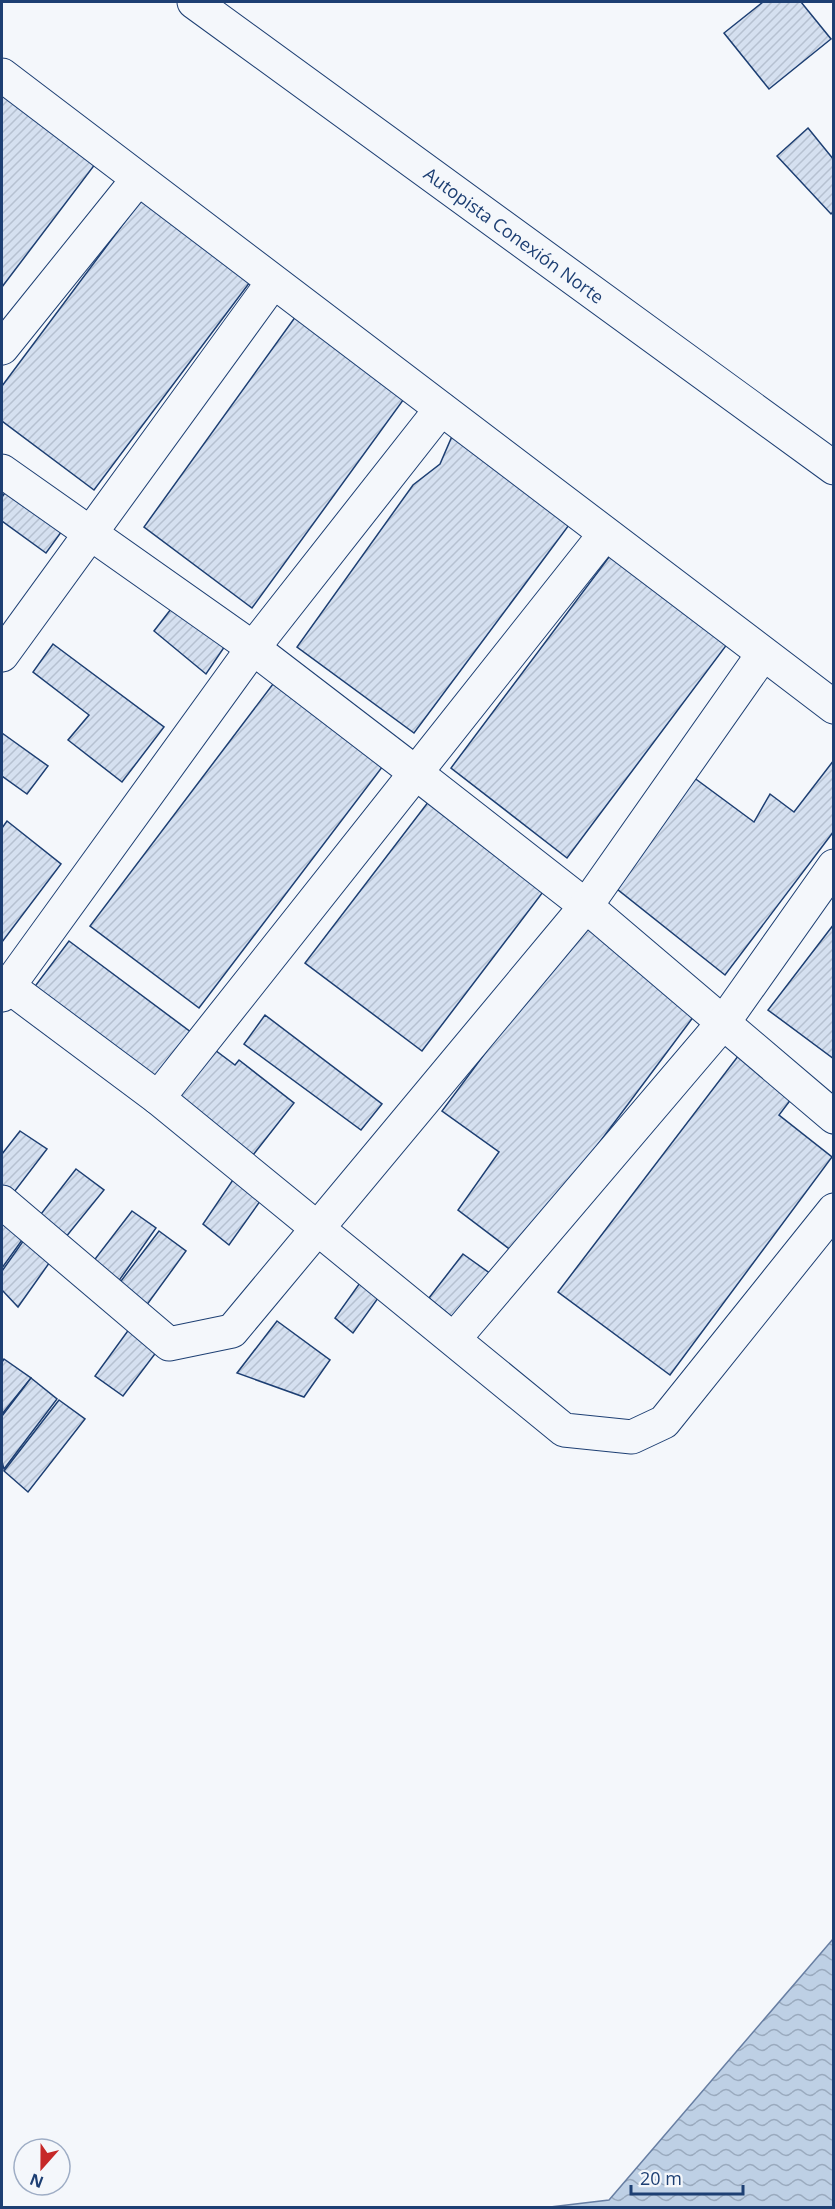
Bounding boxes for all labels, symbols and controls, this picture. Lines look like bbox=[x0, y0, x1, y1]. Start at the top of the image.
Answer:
street label: Autopista Conexión Norte bbox=[419, 162, 609, 309]
north arrow bbox=[12, 2137, 72, 2197]
scale bar bbox=[631, 2158, 744, 2196]
text: 20 m bbox=[640, 2166, 682, 2190]
text: N bbox=[27, 2168, 47, 2194]

